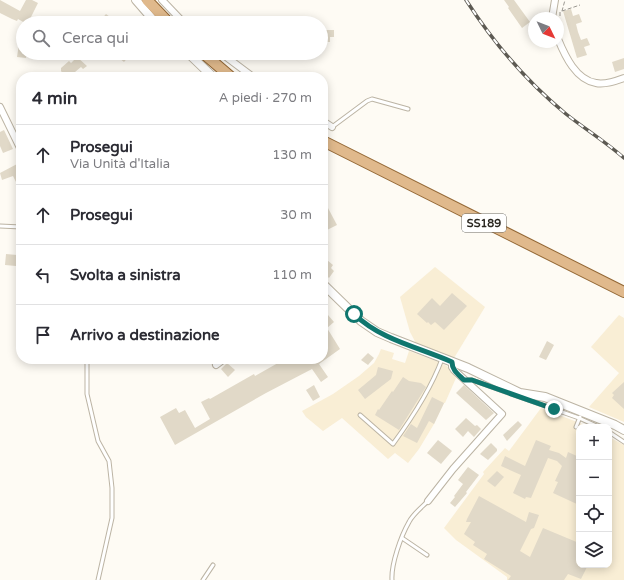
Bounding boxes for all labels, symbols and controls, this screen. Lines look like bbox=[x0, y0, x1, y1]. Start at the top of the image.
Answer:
north arrow bbox=[528, 12, 564, 48]
search box bbox=[16, 16, 328, 60]
icon: search bbox=[30, 27, 52, 49]
text: Cerca qui bbox=[62, 29, 129, 47]
text: 4 min bbox=[32, 88, 77, 109]
text: A piedi · 270 m bbox=[219, 90, 312, 106]
text: Prosegui bbox=[70, 138, 133, 156]
icon: ahead bbox=[32, 144, 54, 166]
text: 130 m bbox=[272, 147, 312, 163]
text: Via Unità d'Italia bbox=[70, 156, 170, 172]
icon: ahead bbox=[32, 204, 54, 226]
text: Prosegui bbox=[70, 206, 133, 224]
text: 30 m bbox=[280, 207, 312, 223]
road number: SS189 bbox=[462, 214, 506, 232]
icon: left bbox=[32, 264, 54, 286]
text: Svolta a sinistra bbox=[70, 266, 181, 284]
text: 110 m bbox=[272, 267, 312, 283]
route start bbox=[345, 305, 363, 323]
icon: arrive bbox=[32, 324, 54, 346]
text: Arrivo a destinazione bbox=[70, 326, 220, 344]
route end bbox=[545, 400, 563, 418]
map controls bbox=[576, 424, 612, 568]
button: + bbox=[576, 424, 612, 460]
button: − bbox=[576, 460, 612, 496]
button: locate bbox=[576, 496, 612, 532]
button: layers bbox=[576, 532, 612, 568]

